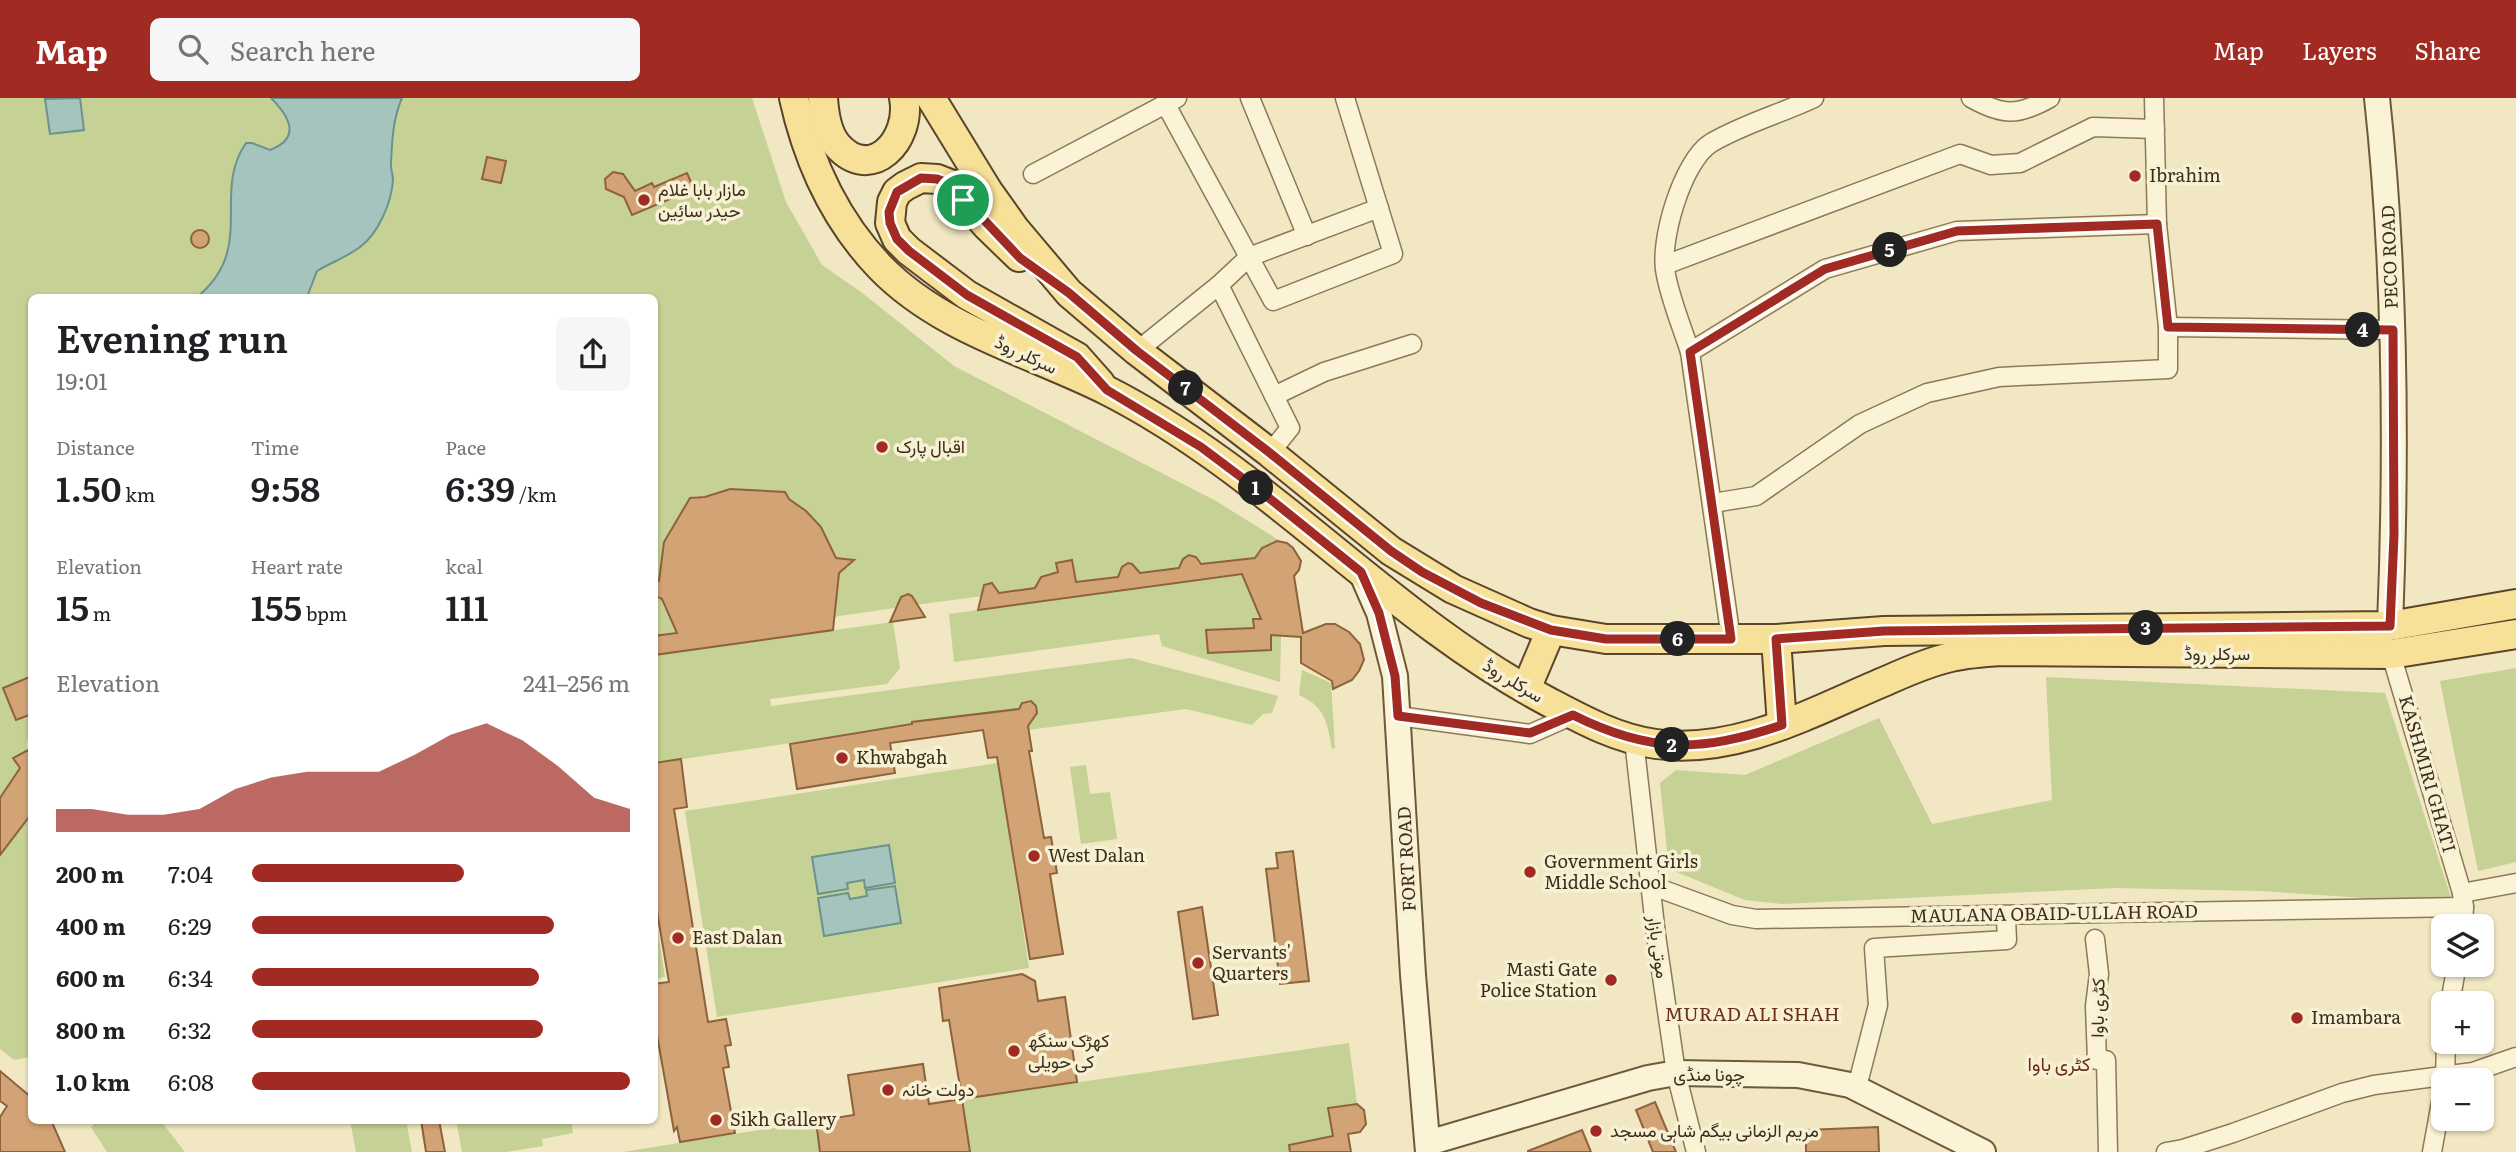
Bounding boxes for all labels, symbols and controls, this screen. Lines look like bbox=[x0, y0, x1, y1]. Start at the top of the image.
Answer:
search box bbox=[150, 18, 640, 81]
text: Map bbox=[35, 25, 108, 74]
icon: search bbox=[174, 30, 212, 68]
text: Search here bbox=[230, 30, 376, 69]
text: Map bbox=[2213, 32, 2264, 67]
text: Layers bbox=[2302, 32, 2376, 67]
text: Share bbox=[2414, 32, 2481, 67]
place label: Ibrahim bbox=[2149, 161, 2221, 188]
marker: Ibrahim bbox=[2127, 168, 2143, 184]
pin bbox=[933, 170, 993, 230]
place label: مازار بابا غلام حیدر سائِین bbox=[658, 175, 746, 223]
icon: arrive bbox=[944, 181, 982, 219]
marker: مازار بابا غلام حیدر سائِین bbox=[636, 192, 652, 208]
street label: PECO ROAD bbox=[2373, 205, 2404, 310]
pin: 5 bbox=[1872, 232, 1908, 268]
text: 5 bbox=[1884, 235, 1895, 263]
text: Evening run bbox=[56, 308, 288, 365]
pin: 4 bbox=[2346, 313, 2380, 348]
text: 4 bbox=[2357, 315, 2368, 343]
button: share bbox=[556, 317, 630, 391]
street label: سرکلر روڈ bbox=[991, 327, 1062, 380]
text: 19:01 bbox=[56, 363, 108, 397]
pin: 7 bbox=[1168, 370, 1204, 406]
text: 7 bbox=[1180, 373, 1191, 401]
place label: اقبال پارک bbox=[896, 432, 965, 459]
text: Distance bbox=[56, 433, 135, 461]
text: Time bbox=[251, 433, 299, 461]
text: Pace bbox=[445, 433, 486, 461]
marker: اقبال پارک bbox=[874, 439, 890, 455]
text: 1.50 bbox=[56, 461, 122, 513]
text: 9:58 bbox=[251, 461, 320, 513]
text: 6:39 bbox=[445, 461, 515, 513]
pin: 1 bbox=[1238, 470, 1274, 506]
text: 1 bbox=[1252, 473, 1259, 501]
text: km bbox=[122, 480, 155, 508]
text: /km bbox=[515, 480, 557, 508]
text: Elevation bbox=[56, 552, 142, 580]
text: Heart rate bbox=[251, 552, 343, 580]
text: kcal bbox=[445, 552, 483, 580]
text: 15 bbox=[56, 580, 89, 632]
text: 155 bbox=[251, 580, 302, 632]
text: 111 bbox=[445, 580, 488, 632]
text: m bbox=[89, 599, 111, 627]
text: bpm bbox=[302, 599, 347, 627]
pin: 3 bbox=[2128, 610, 2164, 646]
text: 3 bbox=[2140, 613, 2151, 641]
pin: 6 bbox=[1660, 622, 1696, 656]
text: 6 bbox=[1672, 624, 1683, 652]
street label: سرکلر روڈ bbox=[2184, 639, 2250, 666]
street label: سرکلر روڈ bbox=[1478, 651, 1549, 708]
text: Elevation bbox=[56, 665, 160, 699]
text: 241–256 m bbox=[523, 665, 630, 699]
street label: KASHMIRI GHATI bbox=[2393, 692, 2464, 856]
pin: 2 bbox=[1654, 728, 1690, 762]
text: 2 bbox=[1666, 730, 1677, 758]
place label: Khwabgah bbox=[856, 743, 948, 770]
marker: Khwabgah bbox=[834, 750, 850, 766]
street label: FORT ROAD bbox=[1389, 806, 1422, 912]
place label: West Dalan bbox=[1048, 841, 1145, 868]
place label: Government Girls Middle School bbox=[1544, 847, 1698, 895]
marker: West Dalan bbox=[1026, 848, 1042, 864]
text: 200 m bbox=[56, 856, 124, 890]
text: 7:04 bbox=[168, 856, 213, 890]
marker: Government Girls Middle School bbox=[1522, 864, 1538, 880]
street label: MAULANA OBAID-ULLAH ROAD bbox=[1910, 896, 2198, 929]
text: 400 m bbox=[56, 908, 126, 942]
text: 6:29 bbox=[168, 908, 211, 942]
street label: موتی بازار bbox=[1642, 912, 1677, 980]
map controls bbox=[2431, 914, 2494, 1131]
button: layers bbox=[2431, 914, 2494, 977]
place label: East Dalan bbox=[692, 923, 783, 950]
marker: East Dalan bbox=[670, 930, 686, 946]
place label: Servants' Quarters bbox=[1212, 938, 1291, 986]
marker: Servants' Quarters bbox=[1190, 955, 1206, 971]
place label: Masti Gate Police Station bbox=[1480, 955, 1597, 1003]
text: 600 m bbox=[56, 960, 125, 994]
text: 6:34 bbox=[168, 960, 213, 994]
marker: Masti Gate Police Station bbox=[1603, 972, 1619, 988]
street label: کٹری باوا bbox=[2082, 978, 2111, 1038]
button: + bbox=[2431, 991, 2494, 1054]
district label: MURAD ALI SHAH bbox=[1664, 999, 1840, 1027]
place label: Imambara bbox=[2311, 1003, 2401, 1030]
marker: Imambara bbox=[2289, 1010, 2305, 1026]
text: 800 m bbox=[56, 1012, 125, 1046]
text: 6:32 bbox=[168, 1012, 211, 1046]
place label: کھڑک سنگھ کی حویلی bbox=[1028, 1026, 1109, 1074]
marker: کھڑک سنگھ کی حویلی bbox=[1006, 1043, 1022, 1059]
district label: کٹری باوا bbox=[2028, 1049, 2090, 1077]
street label: چونا منڈی bbox=[1673, 1060, 1745, 1087]
text: 1.0 km bbox=[56, 1064, 130, 1098]
text: 6:08 bbox=[168, 1064, 214, 1098]
button: − bbox=[2431, 1068, 2494, 1131]
place label: دولت خانہ bbox=[902, 1075, 974, 1102]
marker: دولت خانہ bbox=[880, 1082, 896, 1098]
place label: Sikh Gallery bbox=[730, 1105, 837, 1132]
marker: Sikh Gallery bbox=[708, 1112, 724, 1128]
place label: مریم الزمانی بیگم شاہی مسجد bbox=[1610, 1116, 1819, 1143]
marker: مریم الزمانی بیگم شاہی مسجد bbox=[1588, 1123, 1604, 1139]

